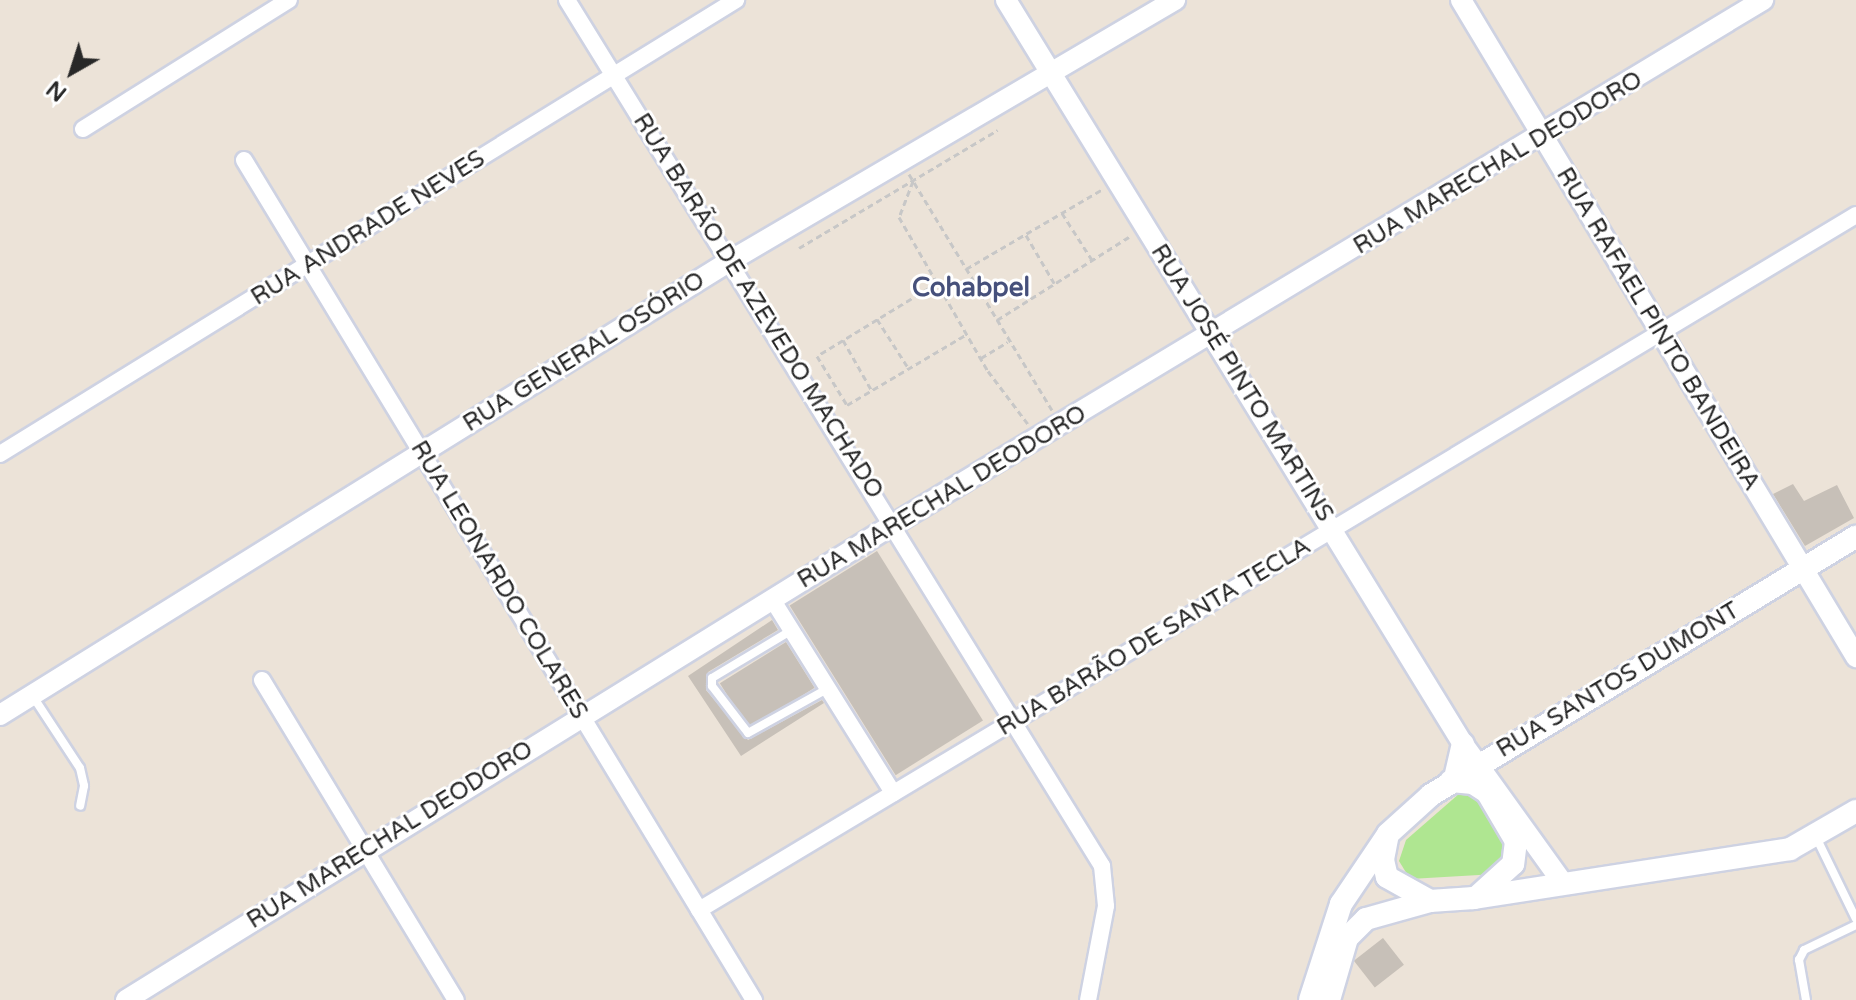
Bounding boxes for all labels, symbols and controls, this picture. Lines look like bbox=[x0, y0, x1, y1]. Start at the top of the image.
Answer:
north arrow bbox=[32, 32, 112, 112]
street label: RUA MARECHAL DEODORO bbox=[1348, 65, 1648, 261]
text: N bbox=[42, 75, 72, 106]
street label: RUA BARÃO DE AZEVEDO MACHADO bbox=[627, 108, 889, 504]
street label: RUA ANDRADE NEVES bbox=[246, 144, 490, 312]
street label: RUA RAFAEL PINTO BANDEIRA bbox=[1550, 162, 1766, 496]
street label: RUA JOSÉ PINTO MARTINS bbox=[1145, 239, 1339, 527]
street label: RUA GENERAL OSÓRIO bbox=[458, 266, 710, 438]
district label: Cohabpel bbox=[912, 272, 1030, 304]
street label: RUA MARECHAL DEODORO bbox=[792, 399, 1092, 595]
street label: RUA LEONARDO COLARES bbox=[404, 436, 594, 724]
street label: RUA BARÃO DE SANTA TECLA bbox=[992, 532, 1316, 742]
street label: RUA SANTOS DUMONT bbox=[1491, 596, 1745, 764]
street label: RUA MARECHAL DEODORO bbox=[242, 735, 538, 935]

